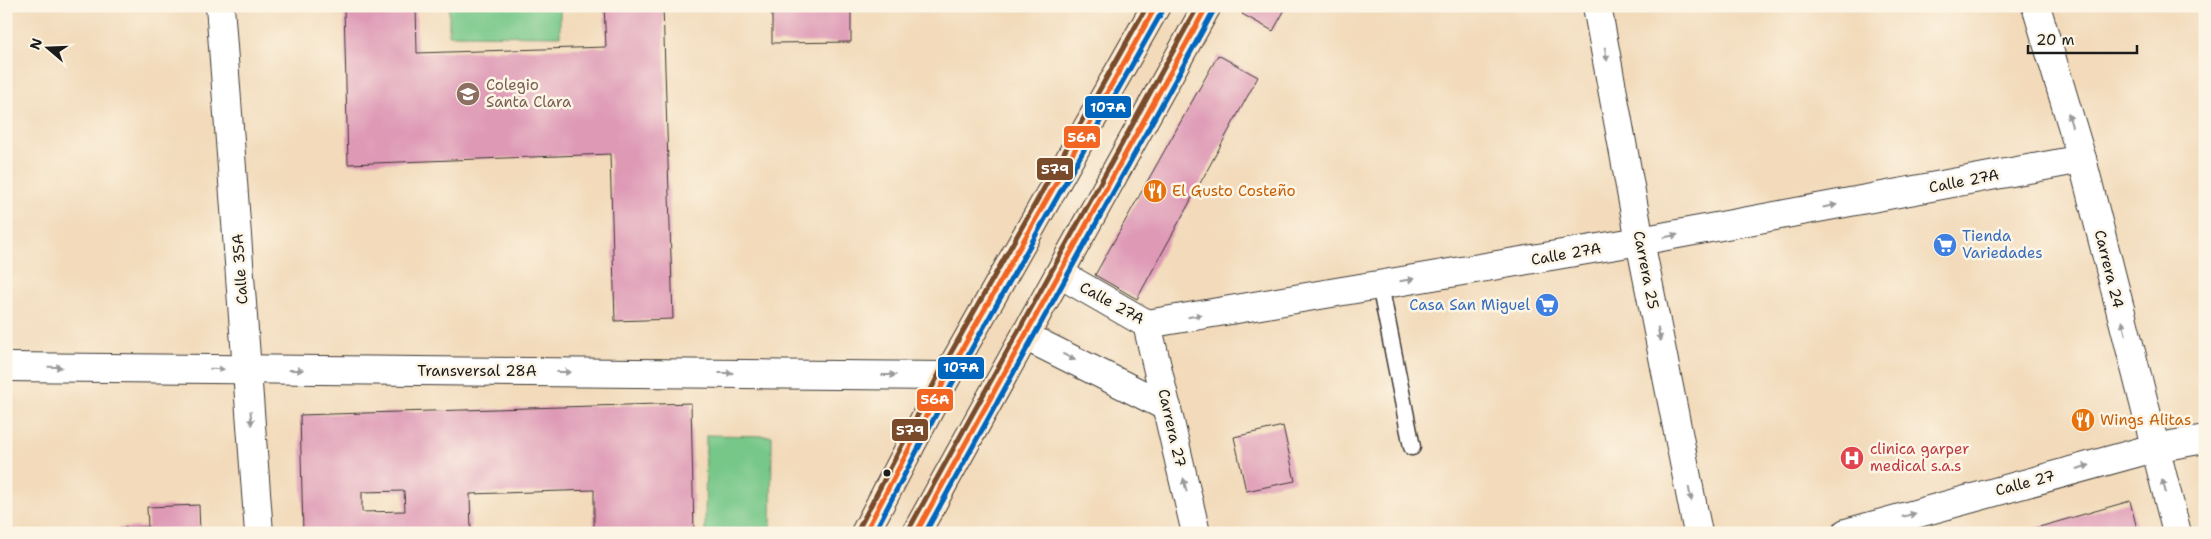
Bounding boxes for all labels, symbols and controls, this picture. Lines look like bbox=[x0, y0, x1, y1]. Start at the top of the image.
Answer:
north arrow bbox=[22, 22, 72, 72]
scale bar bbox=[2028, 22, 2137, 54]
text: 20 m bbox=[2036, 30, 2075, 50]
text: N bbox=[25, 36, 46, 52]
one-way arrow bbox=[1603, 47, 1611, 63]
place label: Colegio Santa Clara bbox=[486, 75, 572, 112]
school or university icon: Colegio Santa Clara bbox=[455, 81, 481, 107]
line badge: 107A bbox=[1084, 95, 1132, 119]
text: 107A bbox=[1090, 98, 1126, 116]
one-way arrow bbox=[2066, 112, 2074, 127]
line badge: 56A bbox=[1063, 125, 1101, 149]
text: 56A bbox=[1067, 128, 1097, 146]
line badge: 579 bbox=[1036, 157, 1074, 181]
text: 579 bbox=[1041, 160, 1069, 178]
street label: Calle 27A bbox=[1927, 164, 2001, 198]
restaurant icon: El Gusto Costeño bbox=[1142, 178, 1168, 204]
place label: El Gusto Costeño bbox=[1172, 181, 1296, 201]
one-way arrow bbox=[1823, 201, 1839, 209]
place label: Tienda Variedades bbox=[1962, 226, 2043, 263]
street label: Carrera 24 bbox=[2090, 228, 2128, 310]
street label: Carrera 25 bbox=[1629, 229, 1663, 311]
one-way arrow bbox=[1663, 231, 1679, 239]
supermarket icon: Tienda Variedades bbox=[1932, 232, 1958, 258]
street label: Calle 35A bbox=[228, 233, 252, 305]
street label: Calle 27A bbox=[1529, 238, 1603, 270]
one-way arrow bbox=[1399, 276, 1415, 284]
street label: Calle 27A bbox=[1076, 277, 1148, 329]
supermarket icon: Casa San Miguel bbox=[1534, 292, 1560, 318]
place label: Casa San Miguel bbox=[1409, 295, 1530, 315]
one-way arrow bbox=[1187, 311, 1203, 319]
one-way arrow bbox=[2120, 321, 2128, 336]
one-way arrow bbox=[1655, 327, 1663, 343]
one-way arrow bbox=[1061, 353, 1076, 362]
line badge: 107A bbox=[937, 356, 985, 380]
text: 107A bbox=[943, 358, 979, 376]
street label: Transversal 28A bbox=[417, 361, 537, 381]
one-way arrow bbox=[47, 363, 63, 371]
one-way arrow bbox=[210, 365, 226, 373]
one-way arrow bbox=[288, 366, 304, 374]
one-way arrow bbox=[556, 368, 572, 376]
one-way arrow bbox=[718, 369, 734, 377]
one-way arrow bbox=[881, 371, 897, 379]
street label: Carrera 27 bbox=[1153, 387, 1191, 469]
line badge: 56A bbox=[916, 388, 954, 412]
text: 56A bbox=[920, 390, 950, 408]
restaurant icon: Wings Alitas bbox=[2070, 407, 2096, 433]
one-way arrow bbox=[247, 410, 255, 426]
place label: Wings Alitas bbox=[2100, 410, 2191, 430]
line badge: 579 bbox=[891, 418, 929, 442]
text: 579 bbox=[896, 421, 924, 439]
place label: clinica garper medical s.a.s bbox=[1870, 439, 1969, 476]
hospital icon: clinica garper medical s.a.s bbox=[1839, 445, 1865, 471]
one-way arrow bbox=[2075, 463, 2090, 471]
street label: Calle 27 bbox=[1993, 465, 2057, 501]
unlabelled marker bbox=[882, 468, 892, 478]
one-way arrow bbox=[1181, 478, 1189, 493]
one-way arrow bbox=[2160, 478, 2168, 493]
one-way arrow bbox=[1686, 486, 1694, 501]
one-way arrow bbox=[1902, 511, 1917, 519]

